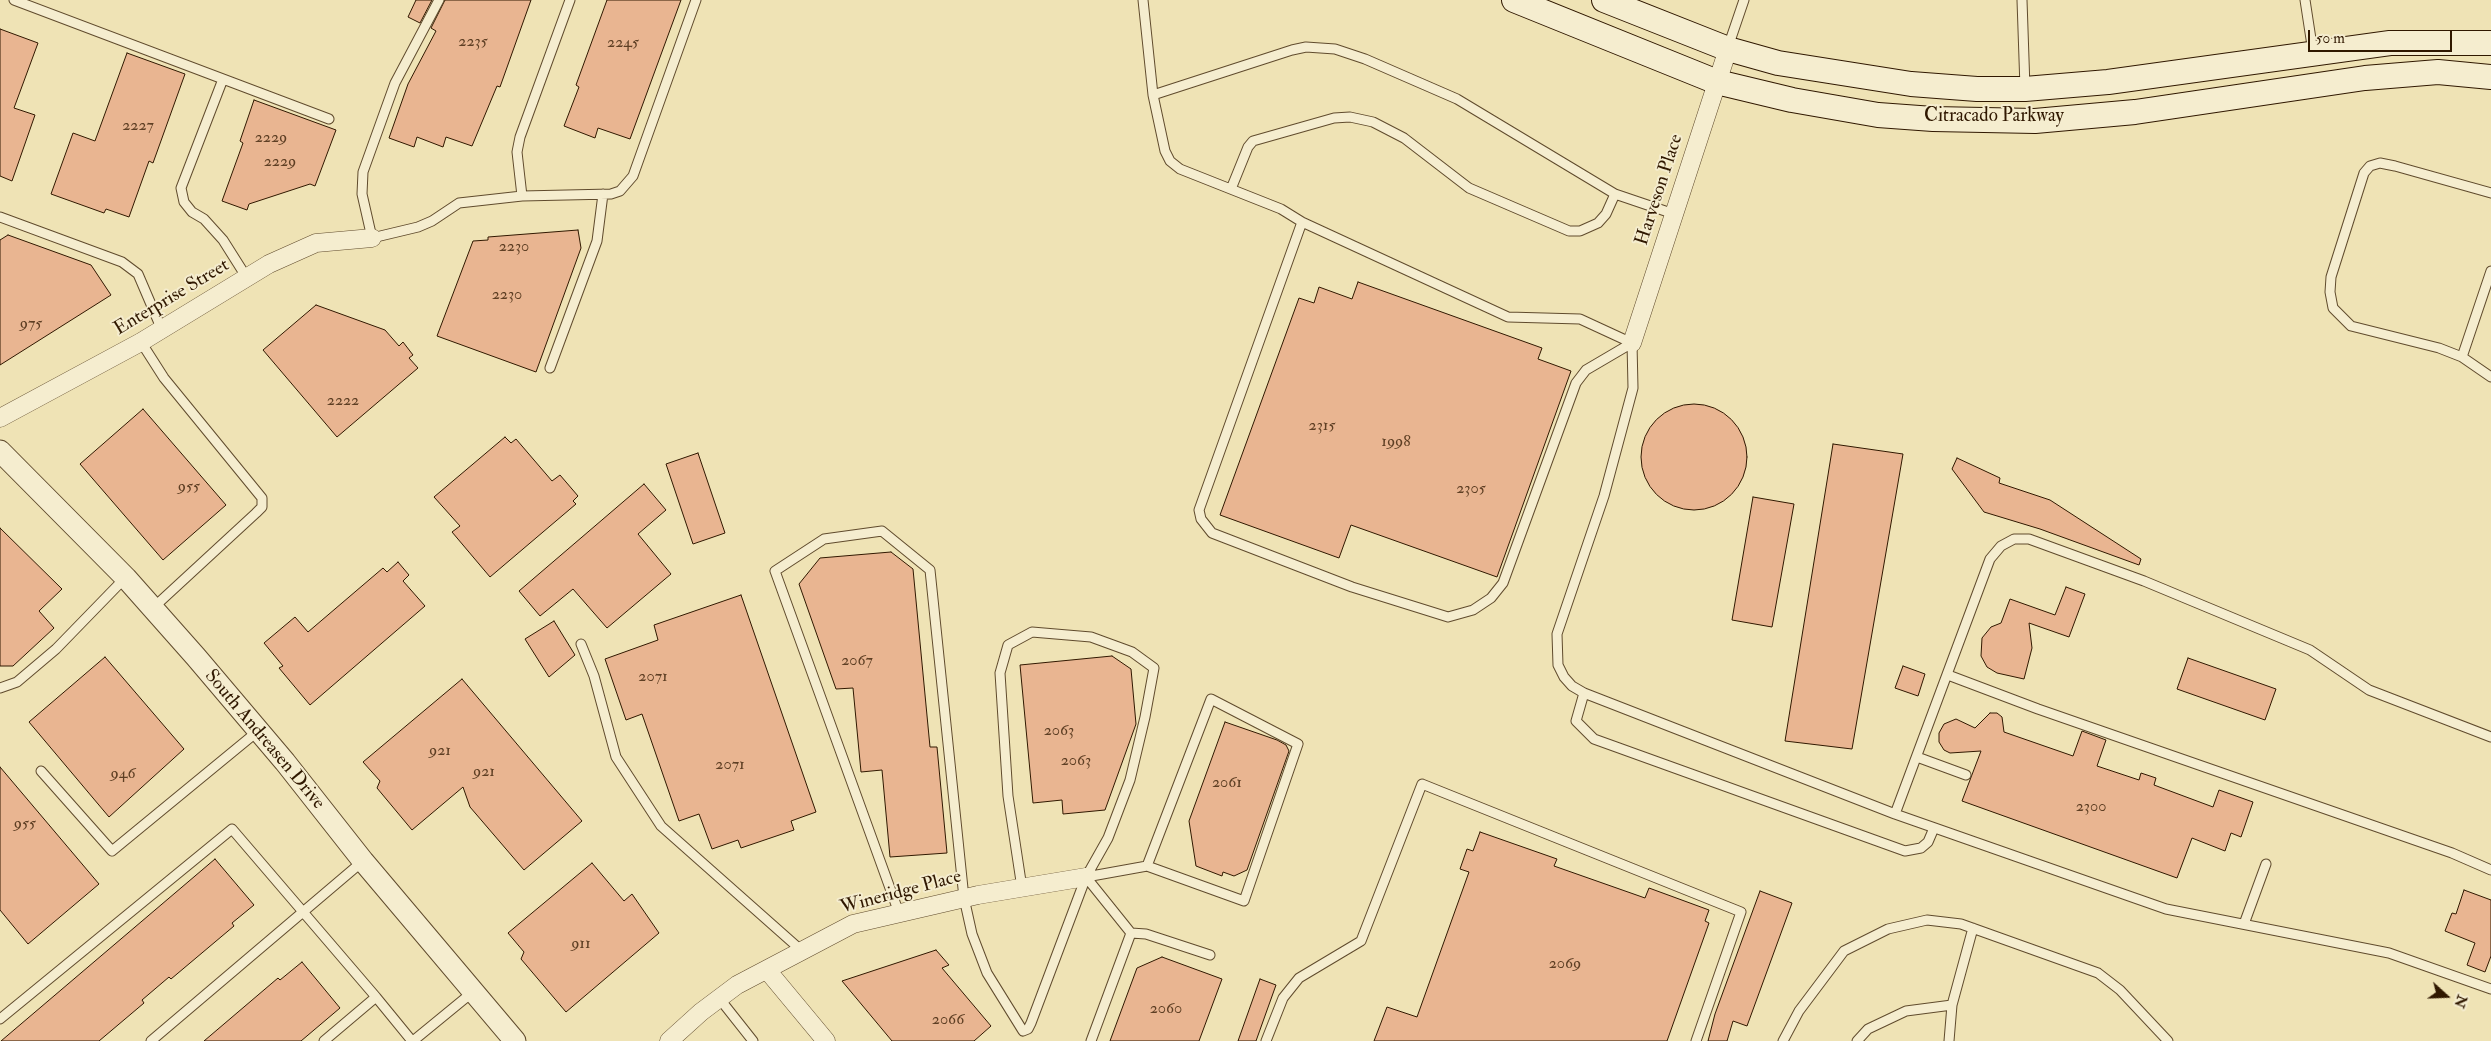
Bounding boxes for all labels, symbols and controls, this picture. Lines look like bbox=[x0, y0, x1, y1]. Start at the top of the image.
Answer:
scale bar bbox=[2311, 20, 2455, 52]
text: 50 m bbox=[2316, 29, 2345, 48]
house number: 2235 bbox=[458, 33, 488, 53]
house number: 2245 bbox=[607, 34, 639, 54]
street label: Citracado Parkway bbox=[1924, 106, 2064, 128]
house number: 2227 bbox=[122, 117, 154, 137]
house number: 2229 bbox=[255, 129, 287, 149]
street label: Harveson Place bbox=[1631, 132, 1689, 248]
house number: 2229 bbox=[264, 153, 296, 173]
house number: 2230 bbox=[499, 238, 529, 258]
street label: Enterprise Street bbox=[110, 255, 234, 341]
house number: 2230 bbox=[492, 286, 522, 306]
house number: 975 bbox=[20, 315, 42, 335]
house number: 2222 bbox=[327, 392, 359, 412]
house number: 2315 bbox=[1309, 417, 1335, 437]
house number: 1998 bbox=[1381, 433, 1411, 453]
house number: 955 bbox=[178, 478, 200, 498]
house number: 2305 bbox=[1456, 480, 1486, 500]
house number: 2067 bbox=[841, 652, 873, 672]
street label: South Andreasen Drive bbox=[199, 666, 329, 814]
house number: 2071 bbox=[638, 668, 668, 688]
house number: 2063 bbox=[1044, 722, 1074, 742]
house number: 921 bbox=[429, 742, 451, 762]
house number: 2063 bbox=[1061, 752, 1091, 772]
house number: 2071 bbox=[715, 756, 745, 776]
house number: 921 bbox=[473, 763, 495, 783]
house number: 946 bbox=[111, 765, 135, 785]
house number: 2061 bbox=[1212, 774, 1242, 794]
house number: 2300 bbox=[2076, 798, 2106, 818]
house number: 955 bbox=[14, 815, 36, 835]
street label: Wineridge Place bbox=[838, 866, 964, 920]
house number: 911 bbox=[571, 935, 591, 955]
house number: 2069 bbox=[1549, 955, 1581, 975]
north arrow bbox=[2421, 971, 2471, 1021]
text: N bbox=[2450, 992, 2471, 1010]
house number: 2060 bbox=[1150, 1000, 1182, 1020]
house number: 2066 bbox=[932, 1011, 964, 1031]

